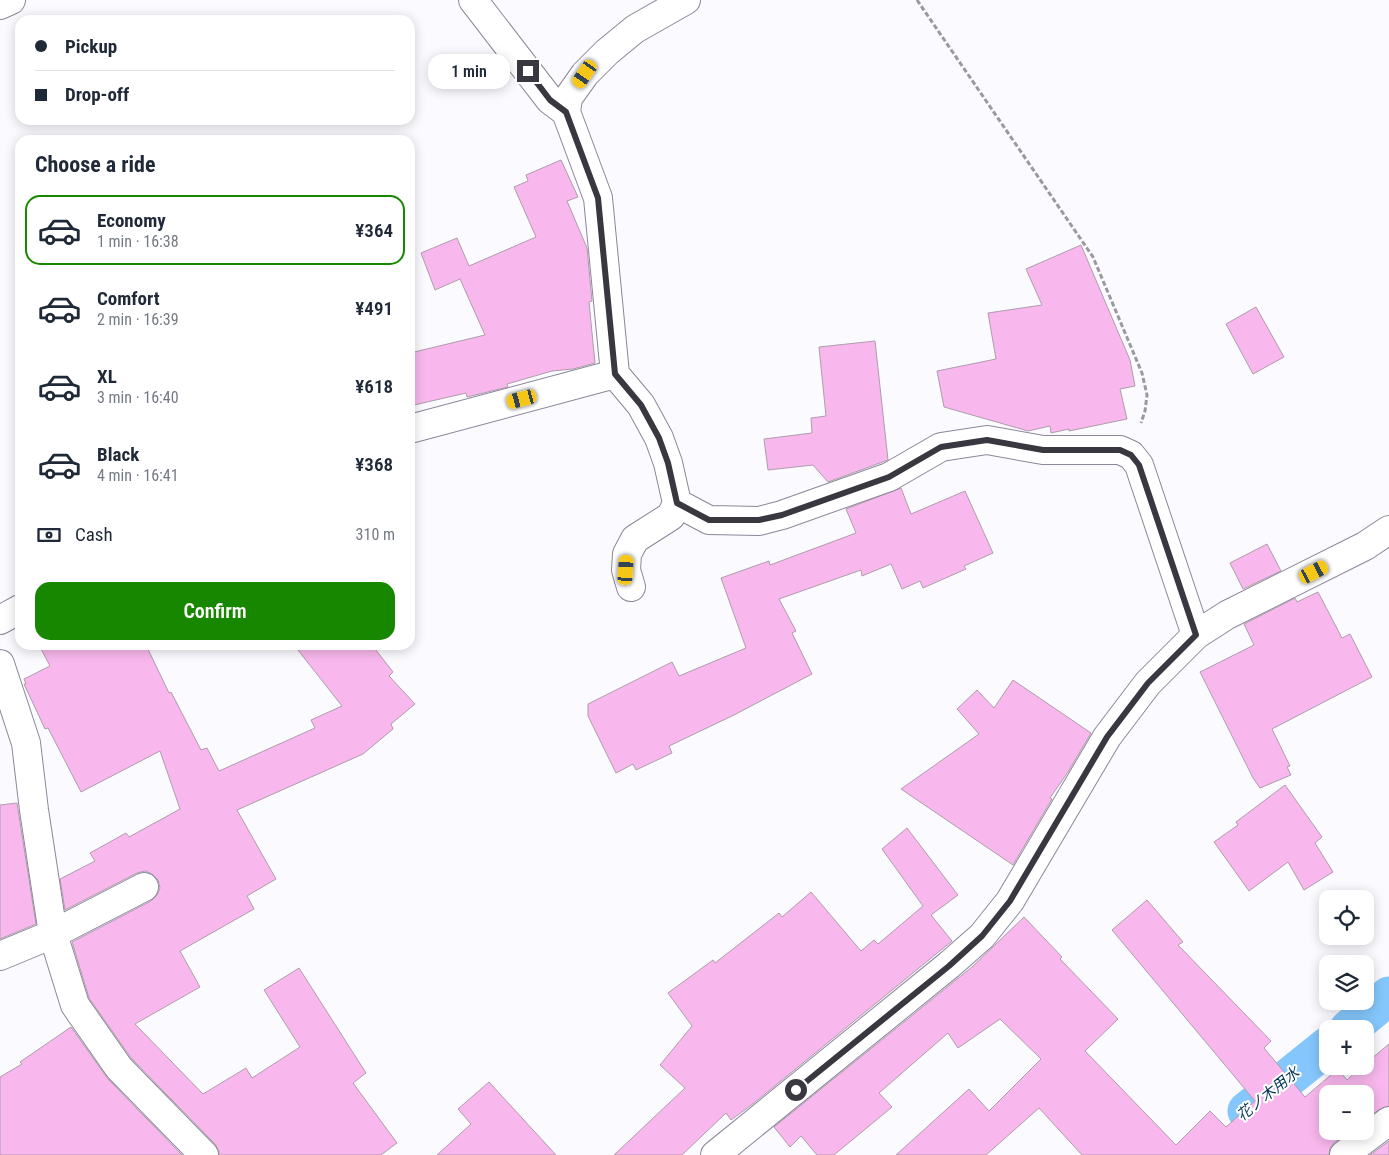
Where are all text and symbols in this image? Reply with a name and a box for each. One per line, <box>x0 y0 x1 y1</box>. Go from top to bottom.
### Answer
text: Pickup <box>65 35 117 58</box>
callout: 1 min <box>428 54 510 88</box>
car <box>570 57 599 91</box>
route end <box>517 60 539 82</box>
text: 1 min <box>451 62 487 81</box>
text: Drop-off <box>65 83 129 106</box>
text: Choose a ride <box>35 152 156 177</box>
icon: car <box>37 208 82 253</box>
text: Economy <box>97 209 166 232</box>
text: ¥364 <box>355 219 393 242</box>
text: 1 min · 16:38 <box>97 232 179 251</box>
icon: car <box>37 286 82 331</box>
text: Comfort <box>97 287 160 310</box>
text: ¥491 <box>355 297 393 320</box>
text: 2 min · 16:39 <box>97 310 179 329</box>
icon: car <box>37 364 82 409</box>
text: XL <box>97 365 117 388</box>
text: ¥618 <box>355 375 393 398</box>
text: 3 min · 16:40 <box>97 388 179 407</box>
car <box>505 388 538 410</box>
icon: car <box>37 442 82 487</box>
text: Black <box>97 443 139 466</box>
text: ¥368 <box>355 453 393 476</box>
text: 4 min · 16:41 <box>97 466 179 485</box>
icon: cash <box>35 521 63 549</box>
text: Cash <box>75 523 113 546</box>
text: 310 m <box>356 525 395 544</box>
car <box>617 555 634 585</box>
car <box>1297 559 1330 585</box>
button: Confirm <box>35 582 395 640</box>
map controls <box>1319 890 1374 1140</box>
button: locate <box>1319 890 1374 945</box>
button: layers <box>1319 955 1374 1010</box>
button: + <box>1319 1020 1374 1075</box>
water label: 花ノ木用水 <box>1233 1062 1304 1125</box>
route start <box>785 1079 807 1101</box>
button: − <box>1319 1085 1374 1140</box>

